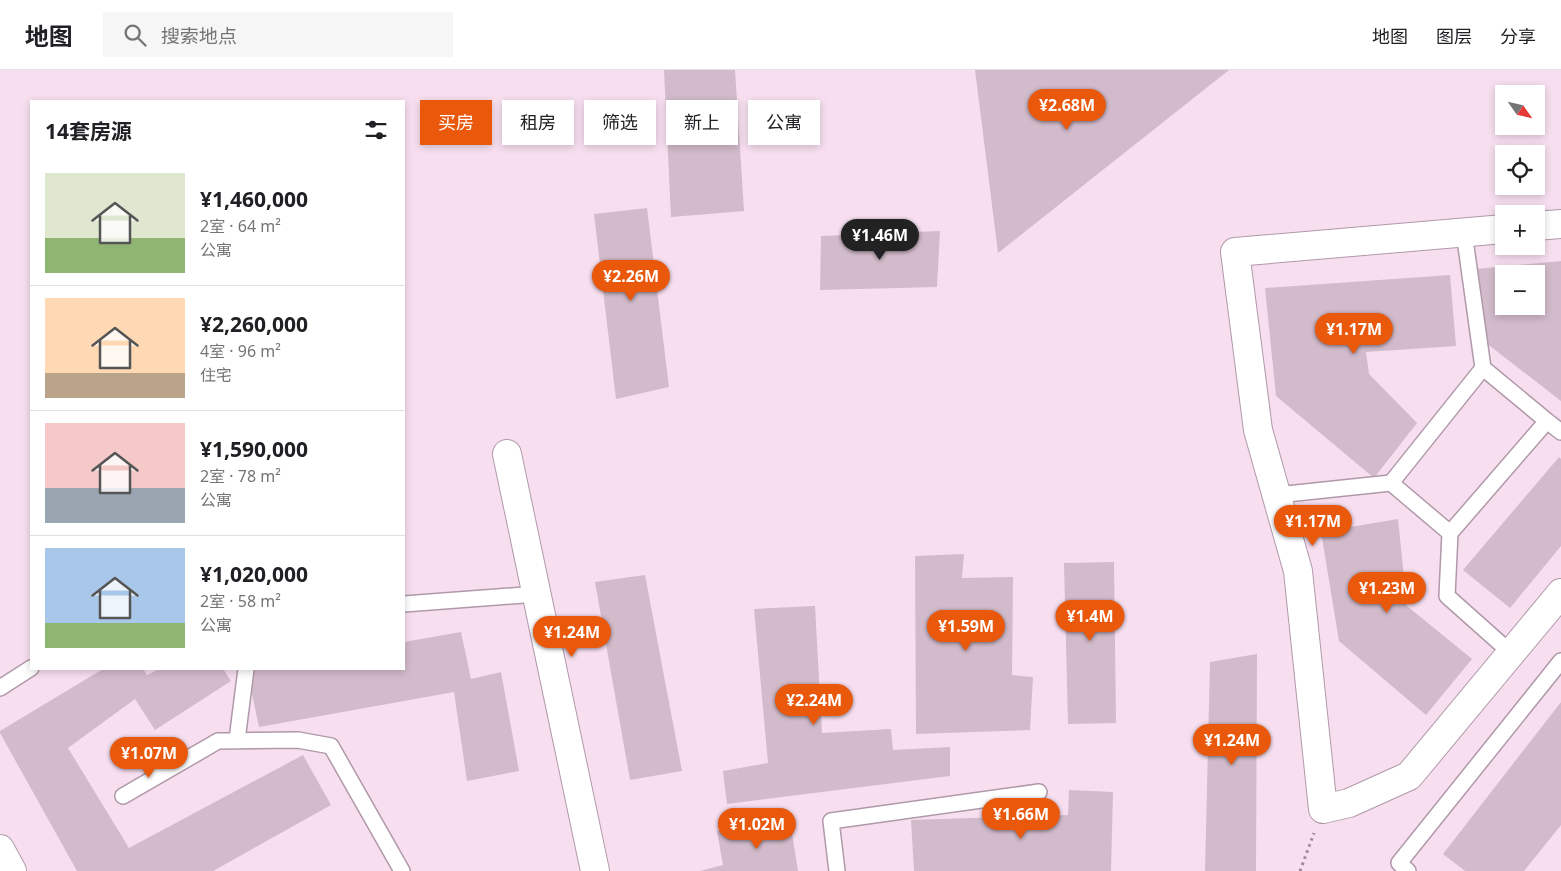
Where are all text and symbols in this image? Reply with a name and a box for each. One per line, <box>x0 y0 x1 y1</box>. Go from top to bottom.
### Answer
search box <box>103 12 453 57</box>
text: 地图 <box>25 19 73 52</box>
icon: search <box>121 21 149 49</box>
text: 搜索地点 <box>161 23 237 49</box>
text: 地图 <box>1372 24 1408 48</box>
text: 图层 <box>1436 24 1472 48</box>
text: 分享 <box>1500 24 1536 48</box>
north arrow <box>1495 85 1545 135</box>
map controls <box>1495 85 1545 315</box>
pin: ¥2.68M <box>1026 88 1108 131</box>
text: ¥2.68M <box>1039 94 1095 116</box>
chip: 买房 <box>420 100 492 145</box>
chip: 租房 <box>502 100 574 145</box>
chip: 筛选 <box>584 100 656 145</box>
chip: 新上 <box>666 100 738 145</box>
chip: 公寓 <box>748 100 820 145</box>
icon: filters <box>362 116 390 144</box>
text: 14套房源 <box>45 117 132 145</box>
button: locate <box>1495 145 1545 195</box>
text: ¥1,460,000 <box>200 185 308 213</box>
icon: home <box>85 193 145 253</box>
button: + <box>1495 205 1545 255</box>
text: 2室 · 64 m² <box>200 215 281 237</box>
pin: ¥1.46M <box>839 218 921 261</box>
text: ¥1.46M <box>852 224 908 246</box>
text: 公寓 <box>200 239 232 261</box>
pin: ¥2.26M <box>590 260 672 302</box>
text: ¥2.26M <box>603 265 659 287</box>
button: − <box>1495 265 1545 315</box>
text: ¥2,260,000 <box>200 310 308 338</box>
pin: ¥1.17M <box>1313 312 1395 355</box>
icon: home <box>85 318 145 378</box>
text: ¥1.17M <box>1326 318 1382 340</box>
text: 4室 · 96 m² <box>200 340 281 362</box>
text: 住宅 <box>200 364 232 386</box>
text: ¥1,590,000 <box>200 435 308 463</box>
icon: home <box>85 443 145 503</box>
text: 2室 · 78 m² <box>200 465 281 487</box>
text: 公寓 <box>200 489 232 511</box>
pin: ¥1.17M <box>1272 504 1354 547</box>
text: ¥1.17M <box>1285 510 1341 532</box>
text: ¥1,020,000 <box>200 560 308 588</box>
icon: home <box>85 568 145 628</box>
pin: ¥1.23M <box>1346 572 1428 614</box>
text: ¥1.23M <box>1359 577 1415 599</box>
text: 2室 · 58 m² <box>200 590 281 612</box>
pin: ¥1.4M <box>1055 600 1125 642</box>
text: ¥1.4M <box>1066 605 1114 627</box>
pin: ¥1.59M <box>925 610 1007 652</box>
text: 公寓 <box>200 614 232 636</box>
text: ¥1.59M <box>938 615 994 637</box>
pin: ¥1.24M <box>531 616 613 658</box>
text: ¥1.24M <box>544 621 600 643</box>
pin: ¥2.24M <box>773 684 855 726</box>
text: ¥2.24M <box>786 689 842 711</box>
pin: ¥1.24M <box>1191 724 1273 766</box>
text: ¥1.24M <box>1204 729 1260 751</box>
pin: ¥1.07M <box>108 736 190 779</box>
text: ¥1.07M <box>121 742 177 764</box>
pin: ¥1.66M <box>980 798 1062 840</box>
text: ¥1.66M <box>993 803 1049 825</box>
pin: ¥1.02M <box>716 808 798 850</box>
text: ¥1.02M <box>729 813 785 835</box>

